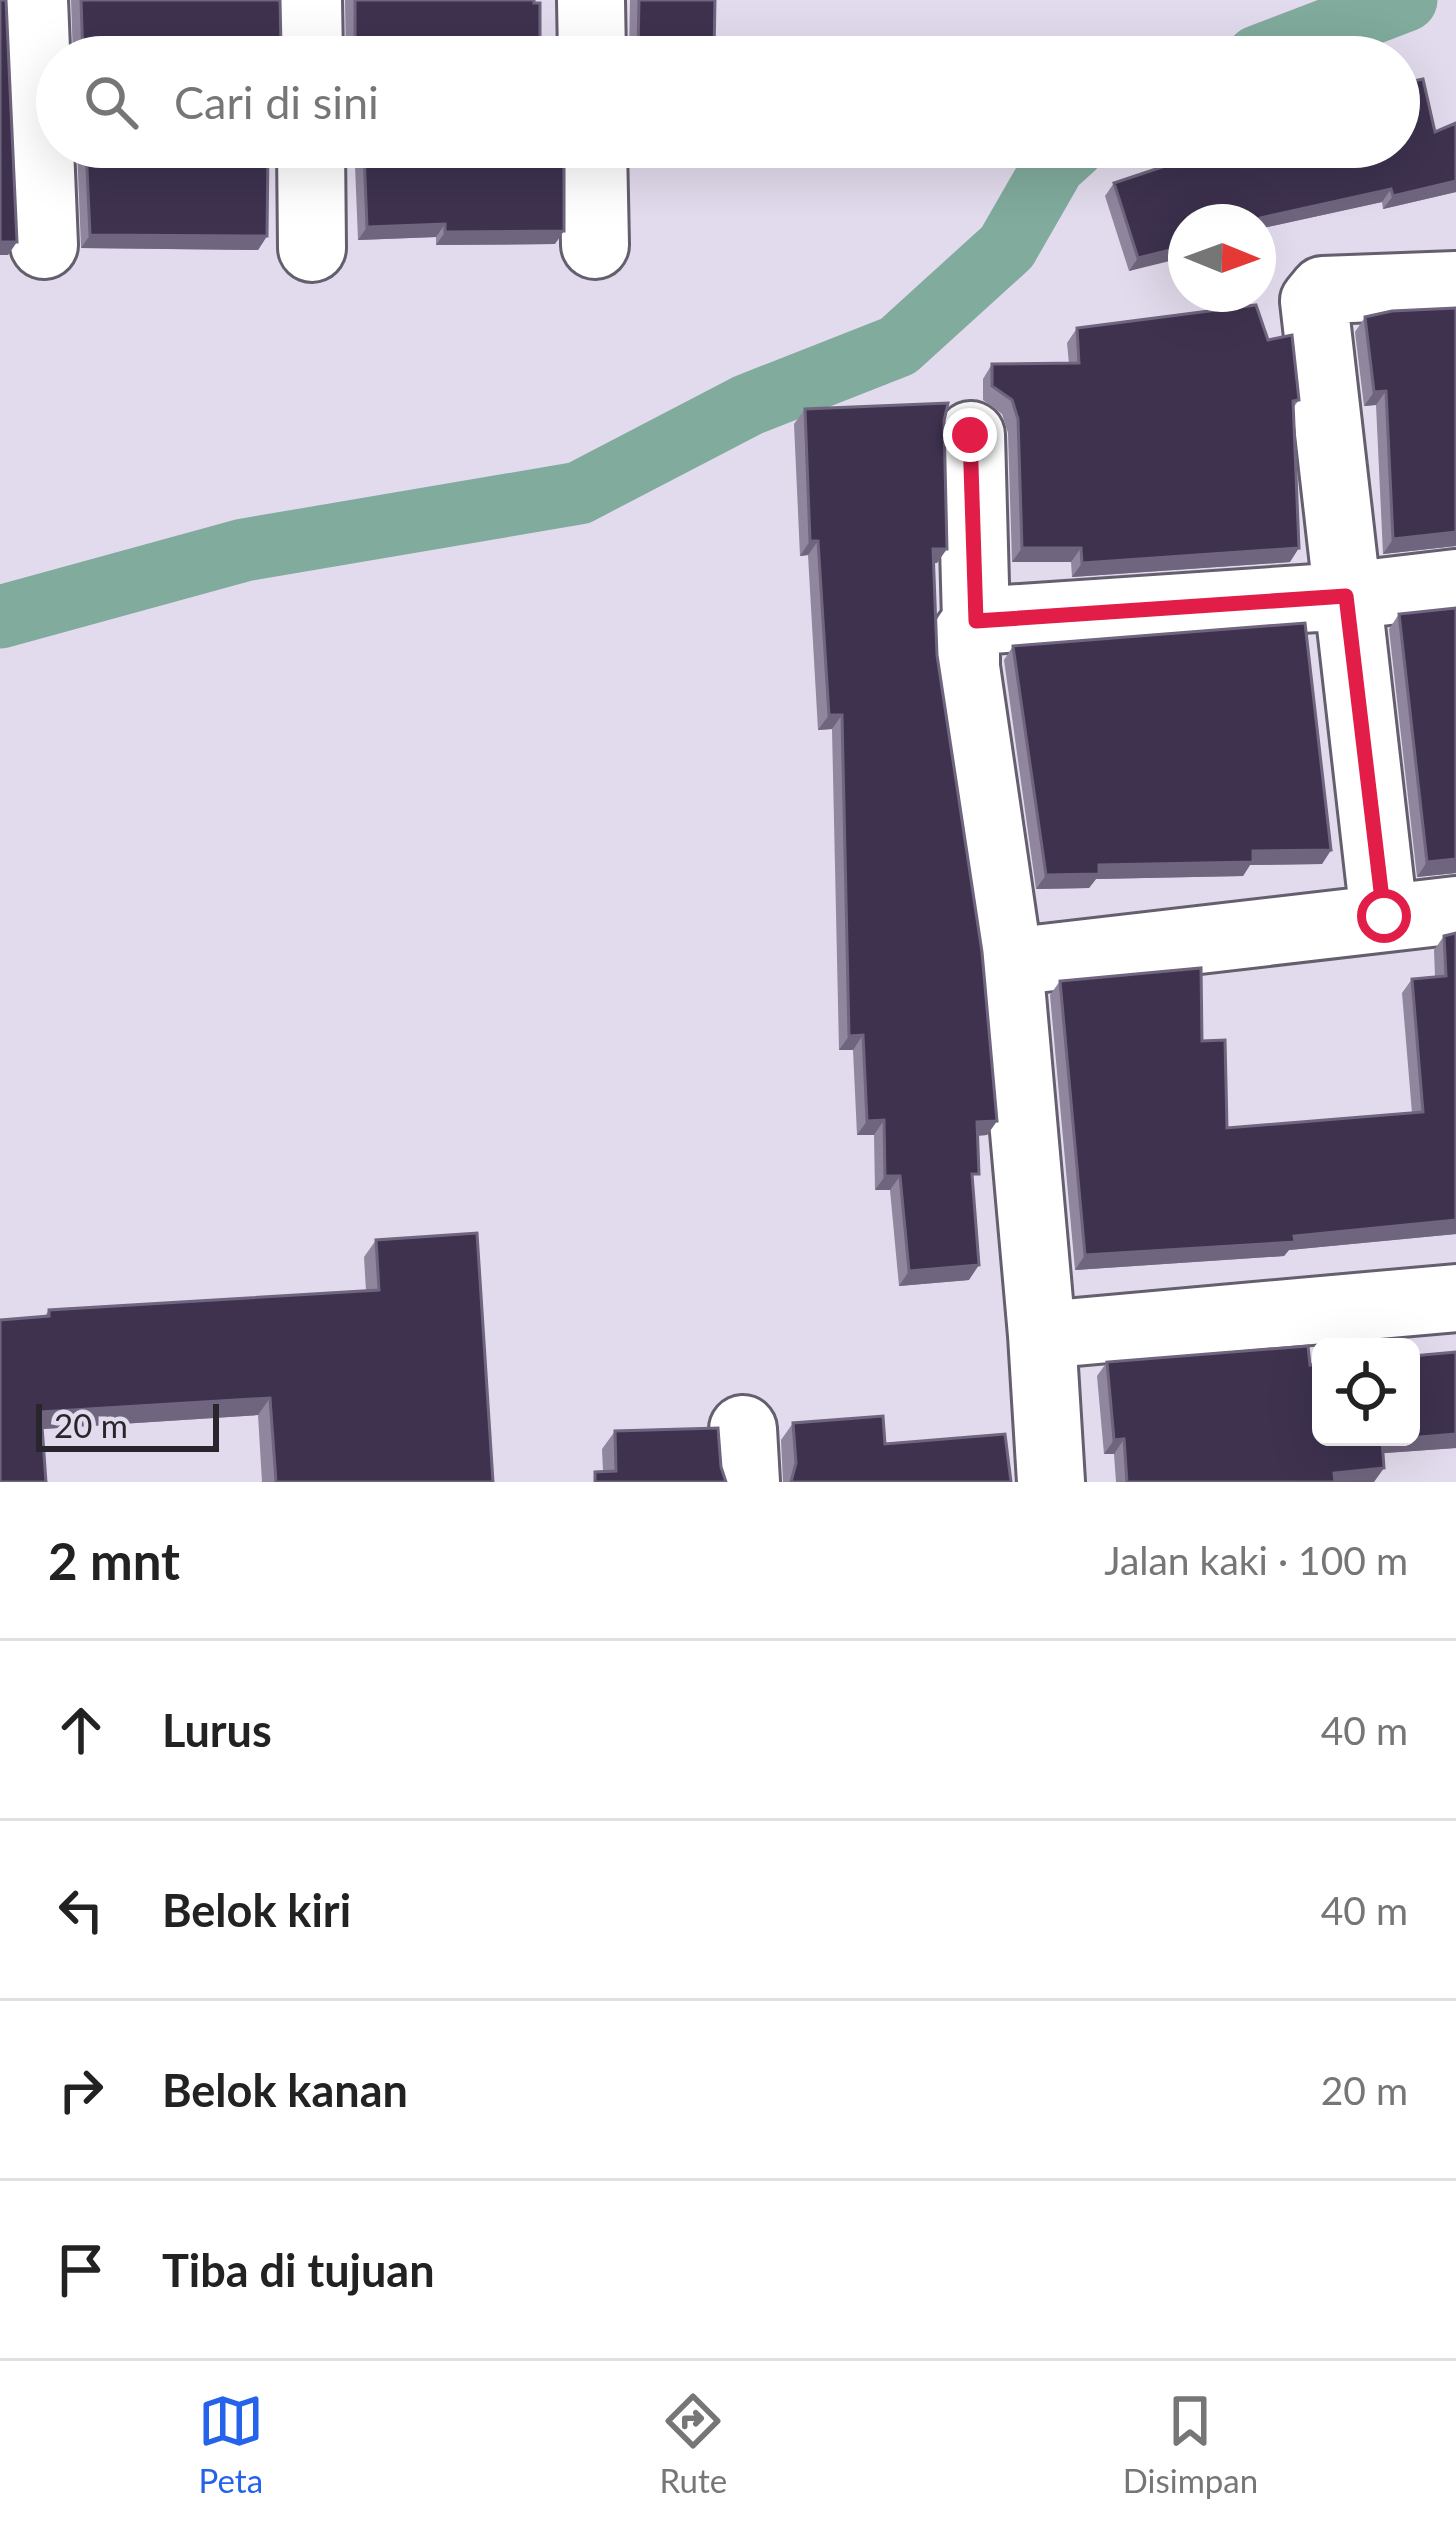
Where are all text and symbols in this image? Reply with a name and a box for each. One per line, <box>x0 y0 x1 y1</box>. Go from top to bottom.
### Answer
search box <box>36 36 1420 168</box>
icon: search <box>78 69 144 135</box>
text: Cari di sini <box>174 75 379 129</box>
north arrow <box>1168 204 1276 312</box>
route end <box>943 408 997 462</box>
route start <box>1357 889 1411 943</box>
map controls <box>1312 1338 1420 1446</box>
button: locate <box>1312 1338 1420 1446</box>
scale bar <box>36 1398 219 1451</box>
text: 20 m <box>54 1405 128 1445</box>
text: 2 mnt <box>48 1530 180 1591</box>
text: Jalan kaki · 100 m <box>1104 1537 1408 1583</box>
icon: ahead <box>48 1697 114 1763</box>
text: Lurus <box>162 1703 272 1757</box>
text: 40 m <box>1321 1707 1408 1753</box>
icon: left <box>48 1877 114 1943</box>
text: Belok kiri <box>162 1883 351 1937</box>
text: 40 m <box>1321 1887 1408 1933</box>
icon: right <box>48 2057 114 2123</box>
text: Belok kanan <box>162 2063 408 2117</box>
text: 20 m <box>1321 2067 1408 2113</box>
icon: arrive <box>48 2237 114 2303</box>
text: Tiba di tujuan <box>162 2243 435 2297</box>
tab: Peta <box>198 2388 264 2500</box>
tab: Rute <box>660 2388 727 2500</box>
tab: Disimpan <box>1123 2388 1258 2500</box>

